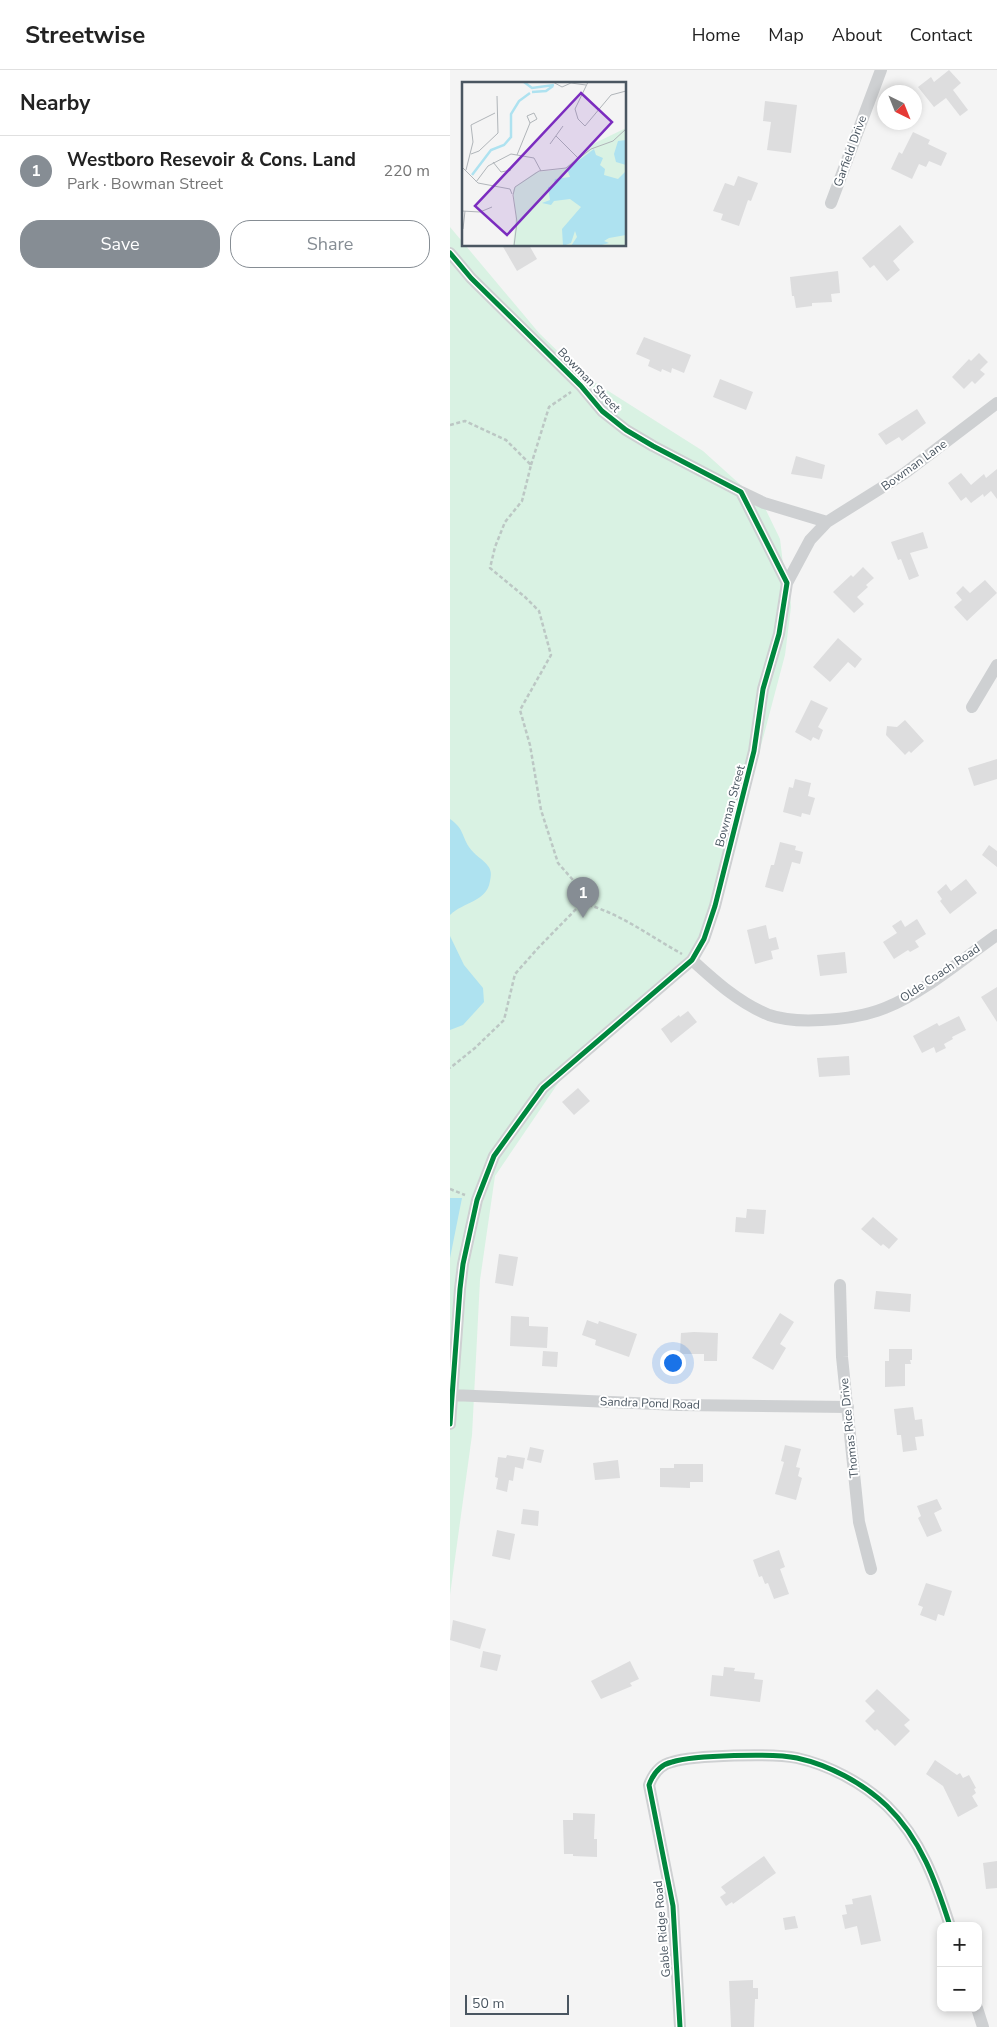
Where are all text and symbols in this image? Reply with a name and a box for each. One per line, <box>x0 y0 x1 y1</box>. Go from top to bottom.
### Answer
text: Streetwise <box>25 19 145 51</box>
text: Home <box>692 23 740 47</box>
text: Map <box>768 23 804 47</box>
text: About <box>832 23 882 47</box>
text: Contact <box>910 23 972 47</box>
inset map <box>462 82 626 246</box>
north arrow <box>877 85 922 130</box>
text: Nearby <box>20 89 90 117</box>
street label: Garfield Drive <box>830 113 870 189</box>
text: Westboro Resevoir & Cons. Land <box>67 147 356 173</box>
text: 1 <box>31 160 41 182</box>
text: 220 m <box>383 160 430 182</box>
text: Park · Bowman Street <box>67 173 223 195</box>
button: Save <box>20 220 220 268</box>
button: Share <box>230 220 430 268</box>
street label: Bowman Street <box>554 344 625 416</box>
street label: Bowman Lane <box>878 436 950 494</box>
street label: Bowman Street <box>711 763 749 849</box>
pin: 1 <box>567 877 599 918</box>
street label: Olde Coach Road <box>897 940 983 1006</box>
your location <box>660 1350 686 1376</box>
street label: Thomas Rice Drive <box>836 1377 862 1479</box>
street label: Sandra Pond Road <box>600 1393 700 1413</box>
street label: Gable Ridge Road <box>650 1880 674 1978</box>
map controls <box>937 1922 982 2012</box>
button: + <box>937 1922 982 1967</box>
button: − <box>937 1967 982 2012</box>
scale bar <box>465 1992 569 2015</box>
text: 50 m <box>472 1994 504 2013</box>

